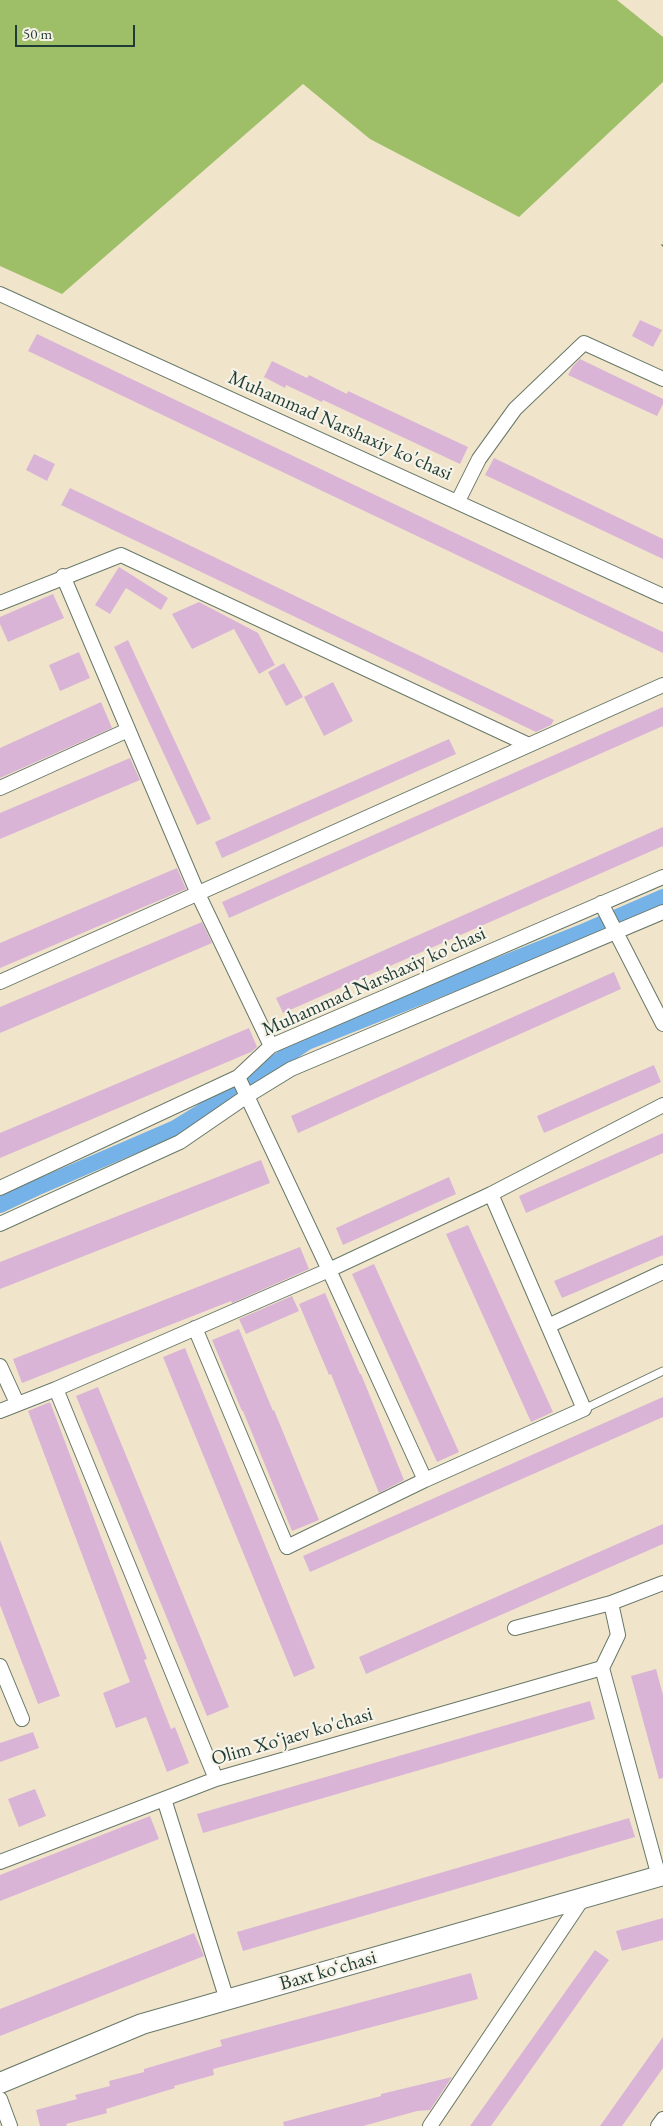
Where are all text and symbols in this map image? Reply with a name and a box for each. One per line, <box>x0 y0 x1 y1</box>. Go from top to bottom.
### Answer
scale bar <box>18 15 138 47</box>
text: 50 m <box>23 24 52 43</box>
street label: Muhammad Narshaxiy ko'chasi <box>224 366 456 486</box>
street label: Muhammad Narshaxiy ko'chasi <box>258 922 490 1042</box>
street label: Olim Xoʻjaev ko'chasi <box>209 1702 375 1772</box>
street label: Baxt koʻchasi <box>277 1946 379 1996</box>

